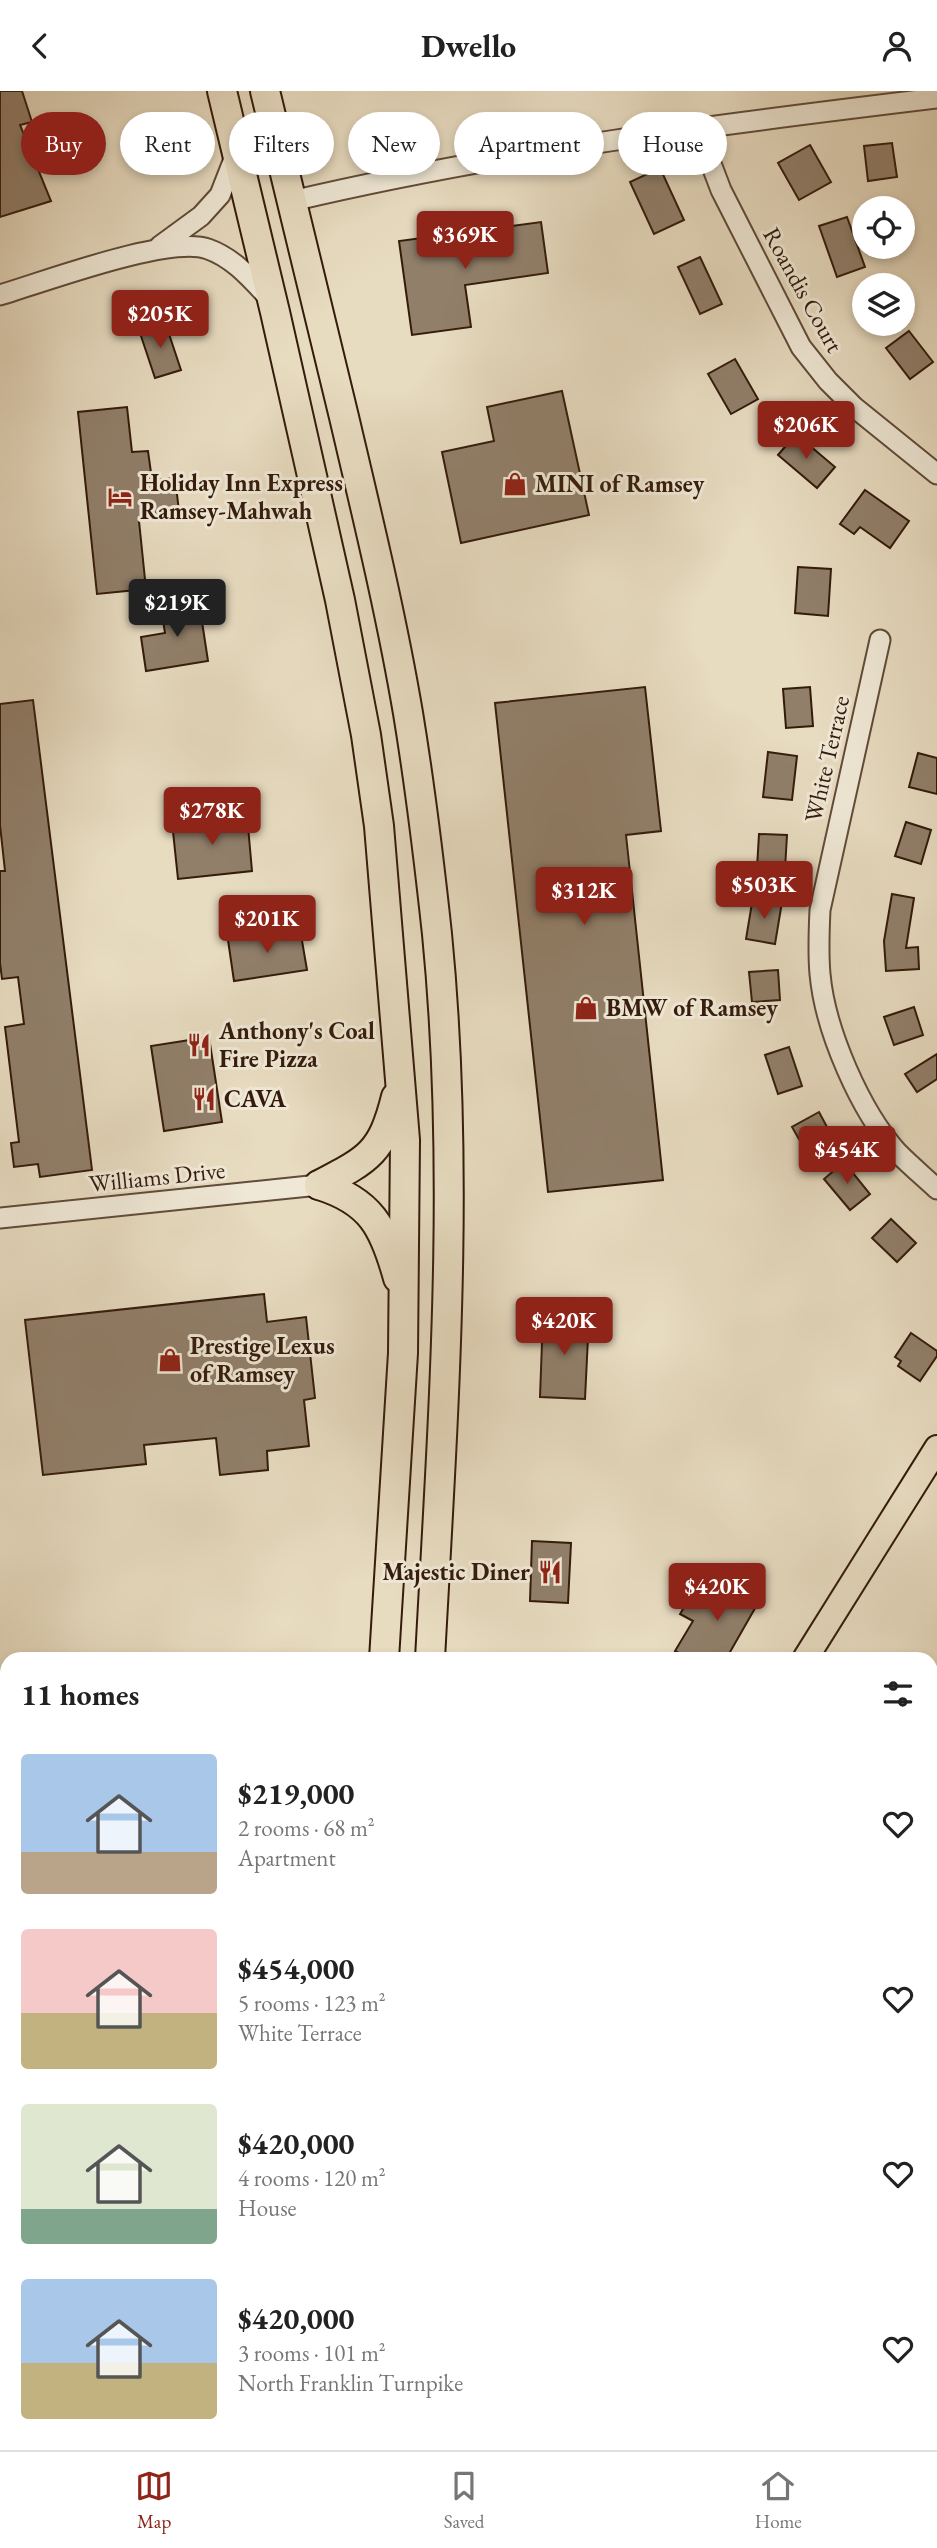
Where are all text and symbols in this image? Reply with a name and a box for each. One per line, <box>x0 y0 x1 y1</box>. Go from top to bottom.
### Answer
text: Dwello <box>421 25 516 67</box>
icon: back <box>21 27 59 65</box>
icon: person <box>878 27 916 65</box>
chip: Buy <box>21 112 106 175</box>
chip: Rent <box>120 112 215 175</box>
chip: Filters <box>229 112 334 175</box>
chip: New <box>348 112 440 175</box>
chip: Apartment <box>454 112 604 175</box>
chip: House <box>618 112 727 175</box>
map controls <box>852 196 915 336</box>
button: locate <box>852 196 915 259</box>
pin: $369K <box>416 211 514 271</box>
text: $369K <box>433 219 497 249</box>
street label: Roandis Court <box>756 222 851 358</box>
button: layers <box>852 273 915 336</box>
pin: $205K <box>111 291 209 350</box>
text: $205K <box>128 298 192 328</box>
pin: $206K <box>757 401 855 461</box>
text: $206K <box>774 409 838 439</box>
place label: Holiday Inn Express Ramsey-Mahwah <box>140 467 343 527</box>
place label: MINI of Ramsey <box>535 468 705 500</box>
shop icon: MINI of Ramsey <box>501 470 529 498</box>
hotel icon: Holiday Inn Express Ramsey-Mahwah <box>106 483 134 511</box>
pin: $219K <box>128 580 226 639</box>
text: $219K <box>145 587 209 617</box>
street label: White Terrace <box>797 693 856 825</box>
pin: $278K <box>163 787 261 847</box>
text: $278K <box>180 795 244 825</box>
pin: $503K <box>715 861 813 921</box>
pin: $312K <box>535 867 633 927</box>
text: $503K <box>732 869 796 899</box>
text: $312K <box>552 875 616 905</box>
pin: $201K <box>218 895 316 955</box>
text: $201K <box>235 903 299 933</box>
place label: BMW of Ramsey <box>606 992 778 1024</box>
shop icon: BMW of Ramsey <box>572 994 600 1022</box>
place label: Anthony's Coal Fire Pizza <box>218 1015 375 1074</box>
restaurant icon: Anthony's Coal Fire Pizza <box>185 1031 213 1059</box>
place label: CAVA <box>224 1083 287 1114</box>
restaurant icon: CAVA <box>190 1085 218 1113</box>
pin: $454K <box>798 1127 896 1186</box>
text: $454K <box>815 1134 879 1164</box>
street label: Williams Drive <box>87 1154 227 1199</box>
pin: $420K <box>515 1297 613 1357</box>
text: $420K <box>532 1305 596 1335</box>
place label: Prestige Lexus of Ramsey <box>190 1330 335 1390</box>
shop icon: Prestige Lexus of Ramsey <box>156 1346 184 1374</box>
place label: Majestic Diner <box>382 1556 530 1588</box>
restaurant icon: Majestic Diner <box>536 1558 564 1586</box>
pin: $420K <box>668 1563 766 1623</box>
text: $420K <box>685 1571 749 1601</box>
text: 11 homes <box>21 1675 139 1714</box>
icon: filters <box>879 1675 917 1713</box>
text: $219,000 <box>238 1774 354 1813</box>
icon: home <box>77 1782 161 1866</box>
icon: heart <box>879 1805 917 1843</box>
text: 2 rooms · 68 m² <box>238 1813 375 1843</box>
text: Apartment <box>238 1843 336 1873</box>
text: $454,000 <box>238 1949 354 1988</box>
icon: home <box>77 1957 161 2041</box>
icon: heart <box>879 1980 917 2018</box>
text: 5 rooms · 123 m² <box>238 1988 386 2018</box>
text: White Terrace <box>238 2018 362 2048</box>
text: $420,000 <box>238 2124 354 2163</box>
icon: home <box>77 2132 161 2216</box>
icon: heart <box>879 2155 917 2193</box>
text: 4 rooms · 120 m² <box>238 2163 386 2193</box>
text: House <box>238 2193 297 2223</box>
text: $420,000 <box>238 2299 354 2338</box>
icon: home <box>77 2307 161 2391</box>
icon: heart <box>879 2330 917 2368</box>
text: 3 rooms · 101 m² <box>238 2338 386 2368</box>
text: North Franklin Turnpike <box>238 2368 463 2398</box>
tab: Map <box>135 2467 173 2534</box>
tab: Saved <box>444 2467 484 2534</box>
tab: Home <box>755 2467 802 2534</box>

